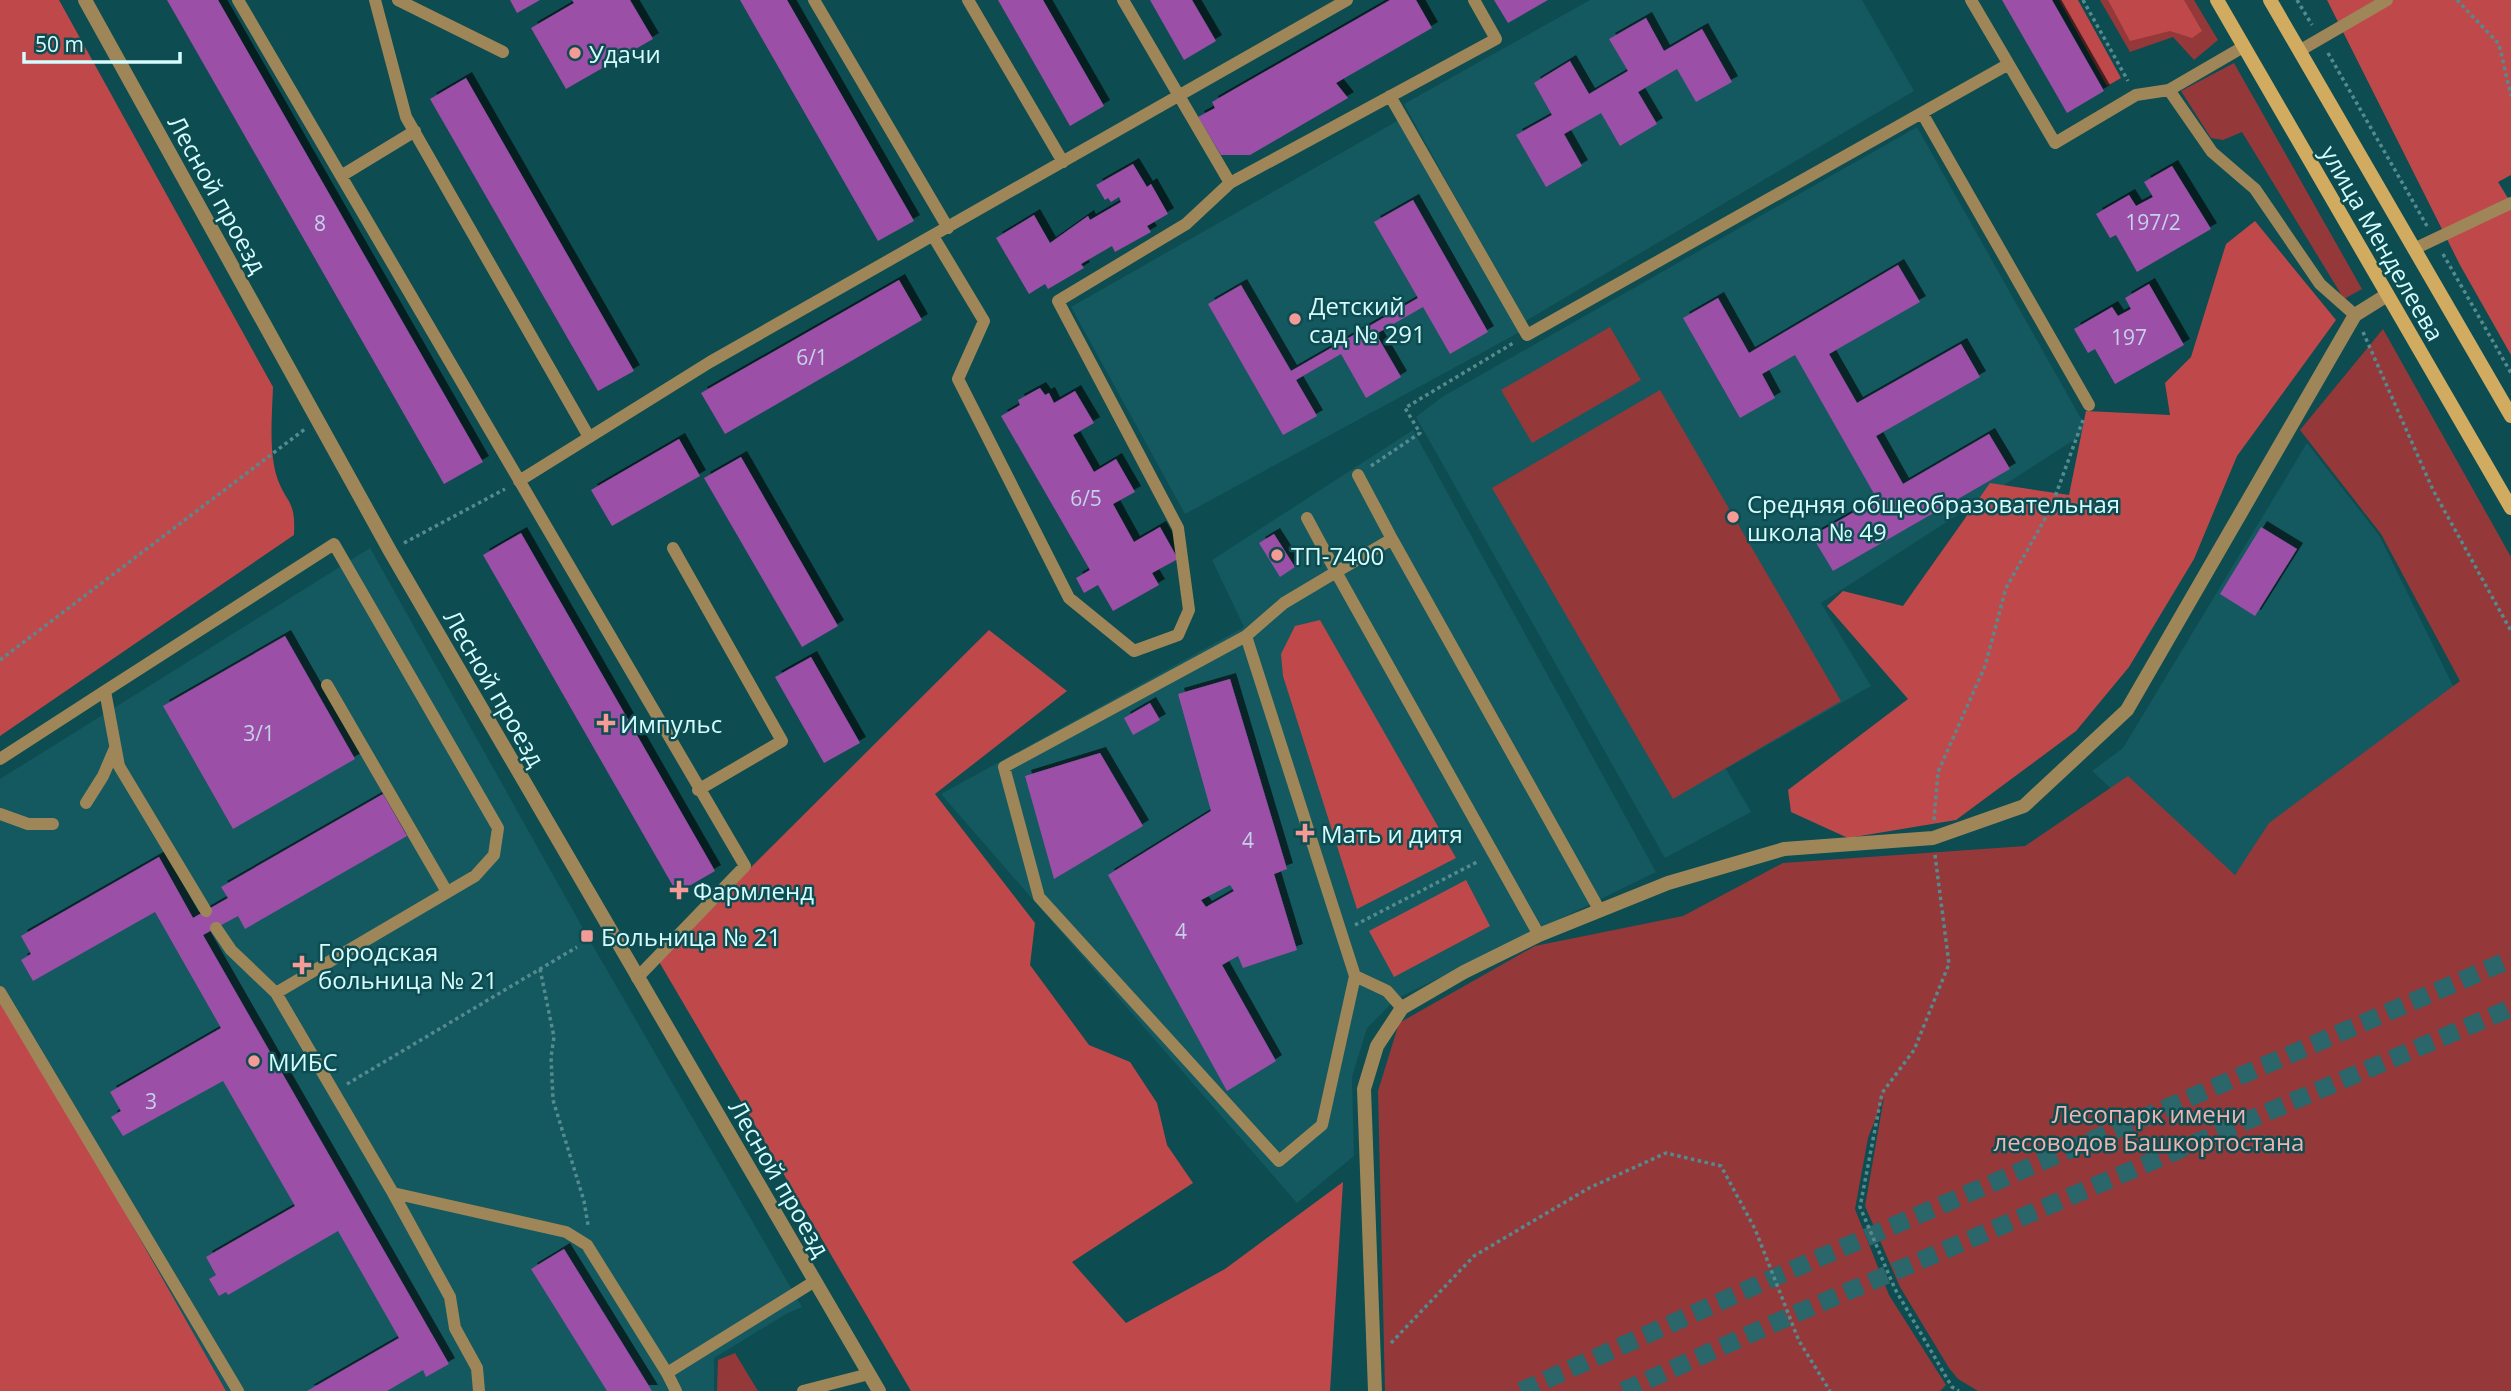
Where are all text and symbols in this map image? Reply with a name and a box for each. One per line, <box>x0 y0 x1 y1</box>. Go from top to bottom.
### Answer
scale bar <box>24 21 180 65</box>
text: 50 m <box>35 30 84 58</box>
place label: Удачи <box>589 37 661 70</box>
marker: Удачи <box>567 45 583 61</box>
street label: Лесной проезд <box>161 109 275 279</box>
street label: улица Менделеева <box>2313 139 2453 347</box>
house number: 197/2 <box>2125 208 2181 236</box>
house number: 8 <box>314 209 326 237</box>
place label: Детский сад № 291 <box>1309 289 1426 350</box>
marker: Детский сад № 291 <box>1287 311 1303 327</box>
house number: 197 <box>2111 323 2147 351</box>
house number: 6/1 <box>796 343 828 371</box>
house number: 6/5 <box>1070 484 1102 512</box>
place label: Средняя общеобразовательная школа № 49 <box>1747 487 2120 548</box>
marker: Средняя общеобразовательная школа № 49 <box>1725 509 1741 525</box>
place label: ТП-7400 <box>1291 539 1384 572</box>
marker: ТП-7400 <box>1269 547 1285 563</box>
street label: Лесной проезд <box>437 604 553 773</box>
place label: Импульс <box>620 707 722 740</box>
marker: Импульс <box>598 715 614 731</box>
house number: 3/1 <box>243 719 275 747</box>
place label: Мать и дитя <box>1321 817 1463 850</box>
marker: Мать и дитя <box>1295 823 1315 843</box>
house number: 4 <box>1242 826 1254 854</box>
place label: Фармленд <box>693 874 814 907</box>
marker: Фармленд <box>671 882 687 898</box>
house number: 4 <box>1175 917 1187 945</box>
place label: Больница № 21 <box>601 920 781 953</box>
marker: Больница № 21 <box>579 928 595 944</box>
place label: Городская больница № 21 <box>318 935 498 996</box>
marker: Городская больница № 21 <box>292 955 312 975</box>
place label: МИБС <box>268 1045 338 1078</box>
marker: МИБС <box>246 1053 262 1069</box>
house number: 3 <box>145 1087 157 1115</box>
street label: Лесной проезд <box>722 1094 838 1263</box>
park label: Лесопарк имени лесоводов Башкортостана <box>1994 1097 2304 1158</box>

